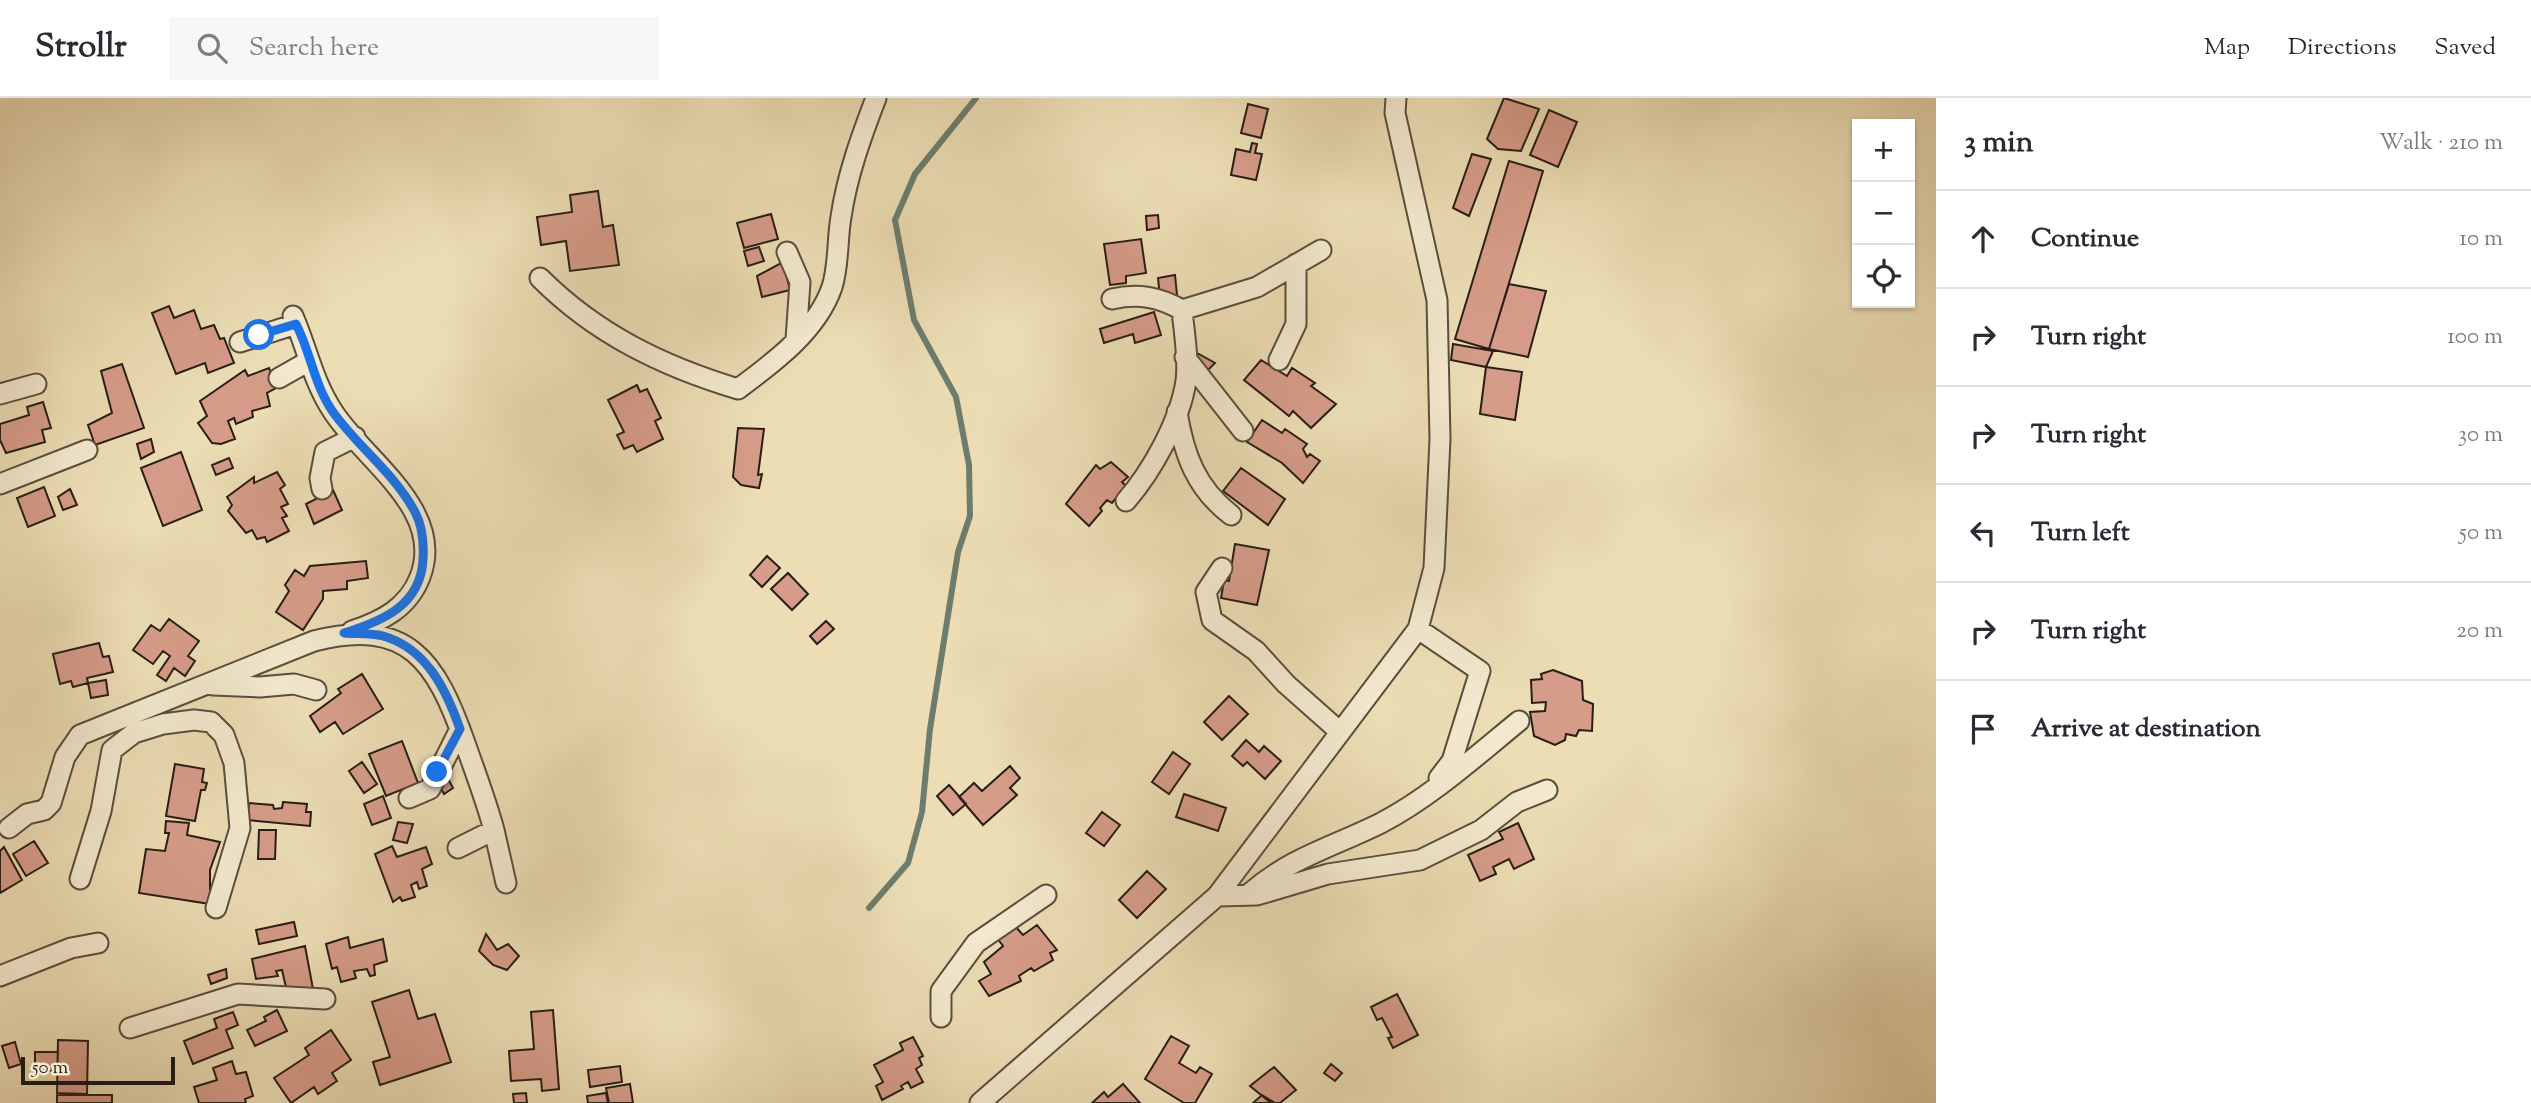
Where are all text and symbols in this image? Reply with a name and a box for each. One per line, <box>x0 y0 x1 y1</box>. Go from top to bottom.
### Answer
search box <box>169 17 659 80</box>
text: Strollr <box>35 24 127 72</box>
icon: search <box>193 29 231 67</box>
text: Search here <box>249 30 379 67</box>
text: Map <box>2204 31 2250 65</box>
text: Directions <box>2288 31 2396 65</box>
text: Saved <box>2434 31 2496 65</box>
map controls <box>1852 119 1915 308</box>
button: + <box>1852 119 1915 182</box>
text: 3 min <box>1964 122 2034 165</box>
text: Walk · 210 m <box>2379 127 2503 160</box>
button: − <box>1852 182 1915 245</box>
icon: ahead <box>1964 220 2002 258</box>
text: Continue <box>2031 221 2139 258</box>
text: 10 m <box>2459 223 2503 256</box>
button: locate <box>1852 245 1915 308</box>
icon: right <box>1964 318 2002 356</box>
route start <box>243 319 274 350</box>
text: Turn right <box>2031 319 2146 356</box>
text: 100 m <box>2447 321 2503 354</box>
icon: right <box>1964 416 2002 454</box>
text: Turn right <box>2031 417 2146 454</box>
text: 30 m <box>2458 419 2503 452</box>
icon: left <box>1964 514 2002 552</box>
text: Turn left <box>2031 515 2130 552</box>
text: 50 m <box>2459 517 2503 550</box>
icon: right <box>1964 612 2002 650</box>
text: Turn right <box>2031 613 2146 650</box>
text: 20 m <box>2456 615 2503 648</box>
icon: arrive <box>1964 710 2002 748</box>
text: Arrive at destination <box>2031 711 2261 748</box>
route end <box>421 756 452 787</box>
scale bar <box>21 1054 175 1086</box>
text: 50 m <box>32 1055 68 1082</box>

